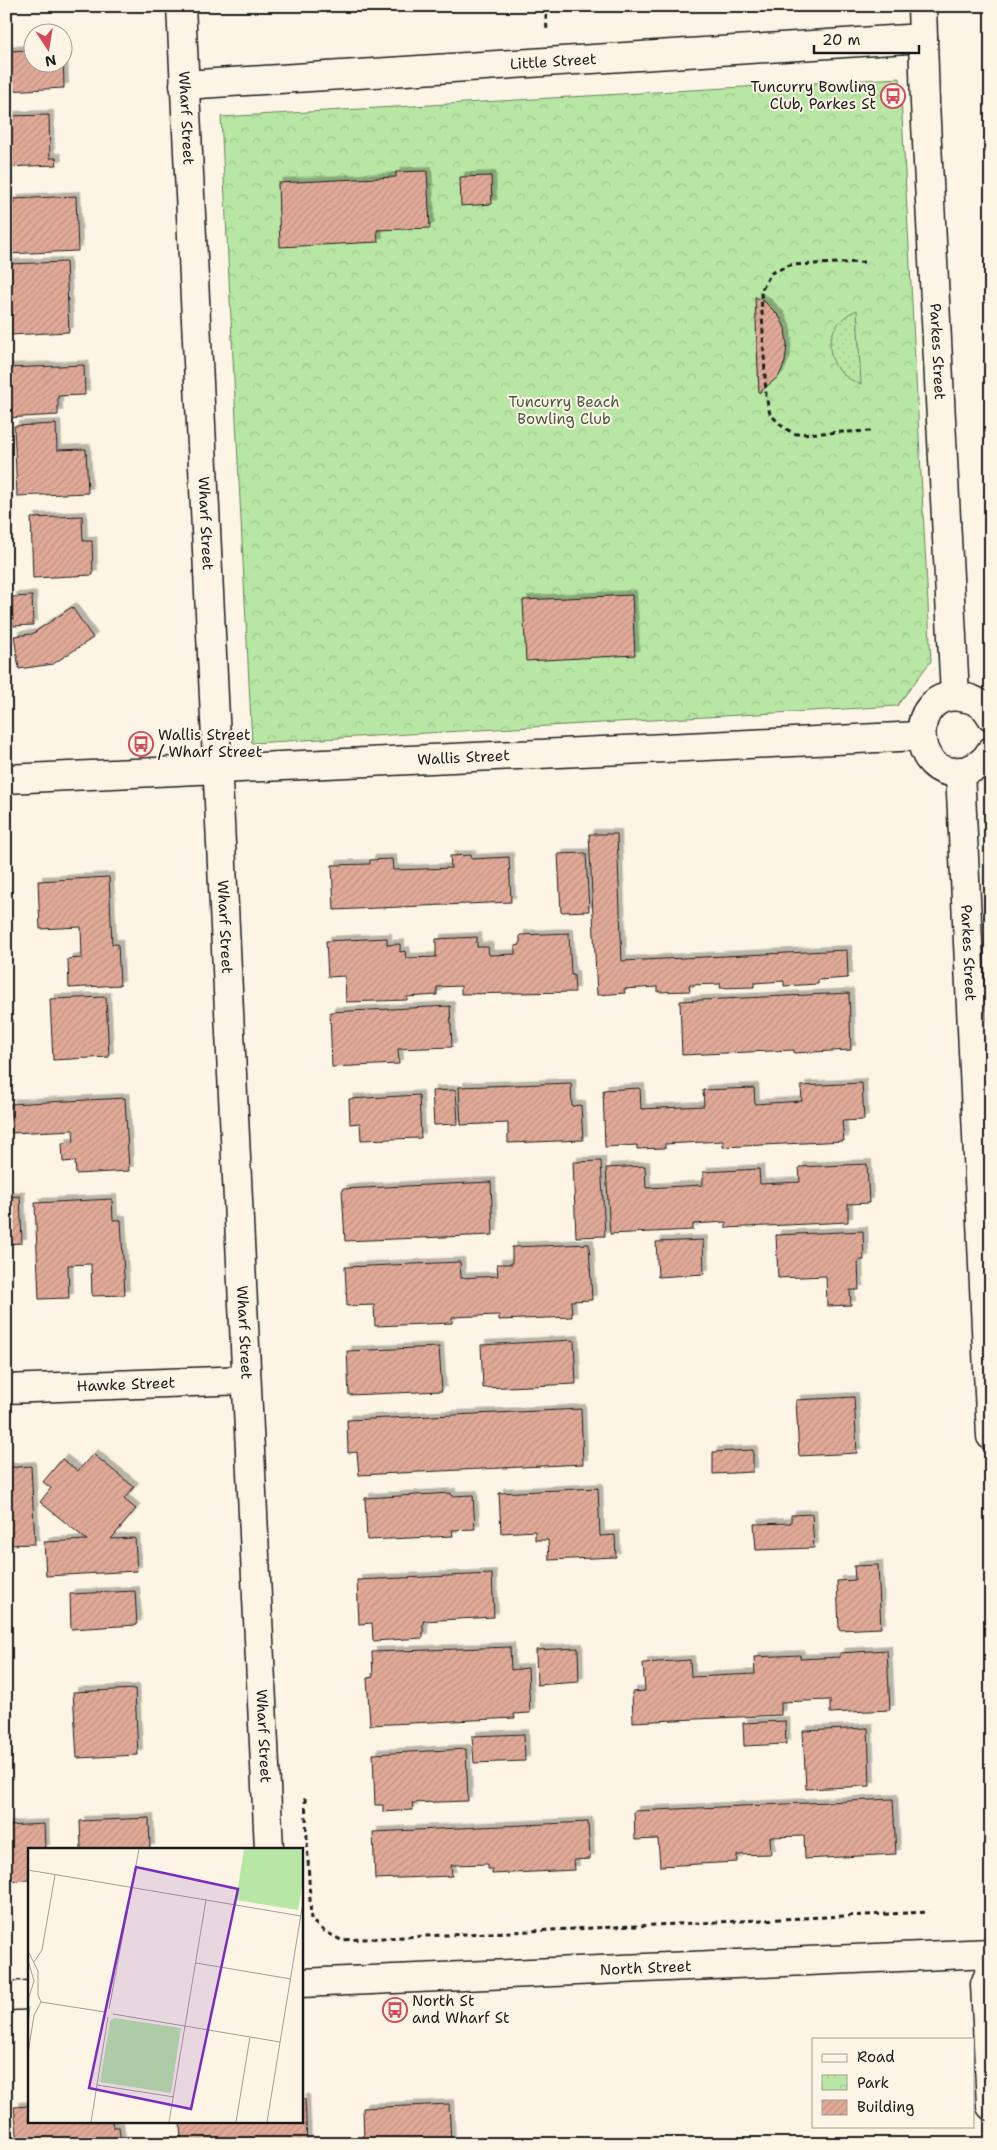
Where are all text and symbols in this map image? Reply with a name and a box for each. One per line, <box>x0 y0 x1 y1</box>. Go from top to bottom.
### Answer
north arrow <box>22 22 72 72</box>
scale bar <box>814 22 920 54</box>
text: 20 m <box>822 30 861 50</box>
street label: Little Street <box>509 49 597 74</box>
text: N <box>43 51 58 71</box>
street label: Wharf Street <box>174 71 199 165</box>
place label: Tuncurry Bowling Club, Parkes St <box>750 77 876 114</box>
bus stop icon: Tuncurry Bowling Club, Parkes St <box>880 83 906 109</box>
street label: Parkes Street <box>925 303 950 400</box>
park label: Tuncurry Beach Bowling Club <box>508 392 620 429</box>
street label: Wharf Street <box>193 476 218 571</box>
place label: Wallis Street / Wharf Street <box>158 725 262 762</box>
bus stop icon: Wallis Street / Wharf Street <box>128 731 154 757</box>
street label: Wallis Street <box>417 745 510 770</box>
street label: Wharf Street <box>213 880 237 974</box>
street label: Parkes Street <box>956 904 981 1002</box>
street label: Wharf Street <box>232 1285 257 1380</box>
street label: Hawke Street <box>76 1373 176 1396</box>
street label: Wharf Street <box>251 1689 276 1783</box>
inset map <box>28 1848 302 2122</box>
street label: North Street <box>599 1956 692 1980</box>
place label: North St and Wharf St <box>412 1991 510 2028</box>
bus stop icon: North St and Wharf St <box>382 1997 408 2023</box>
legend <box>812 2038 974 2128</box>
text: Road <box>857 2047 895 2067</box>
text: Park <box>857 2073 889 2093</box>
text: Building <box>857 2097 914 2117</box>

